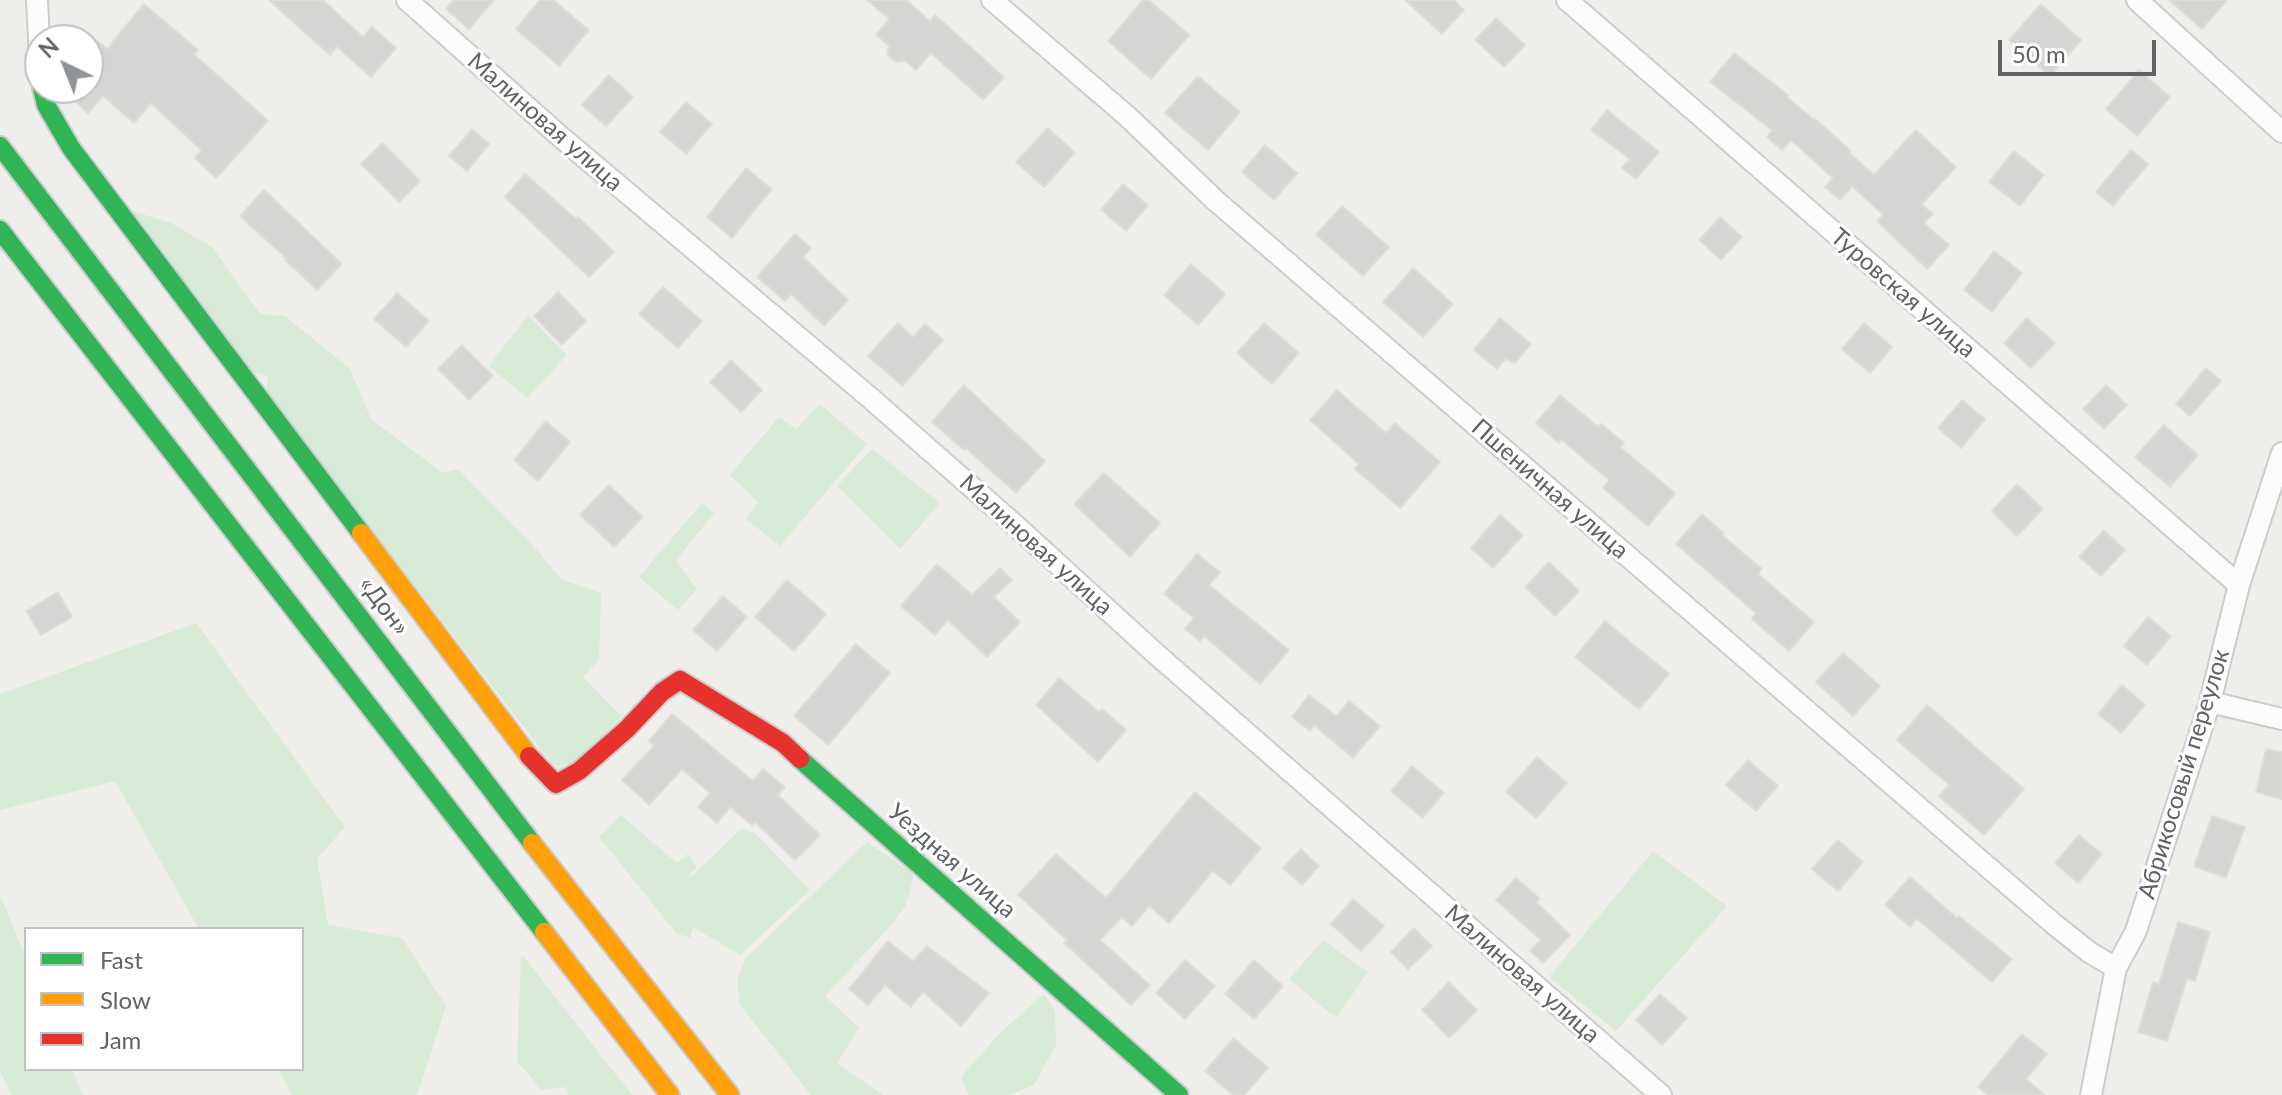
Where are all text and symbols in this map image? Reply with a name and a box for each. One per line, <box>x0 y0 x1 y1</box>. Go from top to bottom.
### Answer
north arrow <box>24 24 104 104</box>
scale bar <box>2002 24 2160 74</box>
text: N <box>33 32 64 63</box>
text: 50 m <box>2012 39 2066 68</box>
street label: Малиновая улица <box>462 47 628 197</box>
street label: Туровская улица <box>1825 222 1981 364</box>
street label: Пшеничная улица <box>1466 413 1634 565</box>
street label: Малиновая улица <box>953 469 1119 621</box>
street label: «Дон» <box>353 571 415 641</box>
street label: Абрикосовый переулок <box>2132 646 2236 902</box>
street label: Уездная улица <box>882 798 1022 924</box>
street label: Малиновая улица <box>1439 899 1605 1049</box>
legend <box>24 927 304 1071</box>
text: Fast <box>100 945 143 974</box>
text: Slow <box>100 985 151 1014</box>
text: Jam <box>100 1025 141 1054</box>

